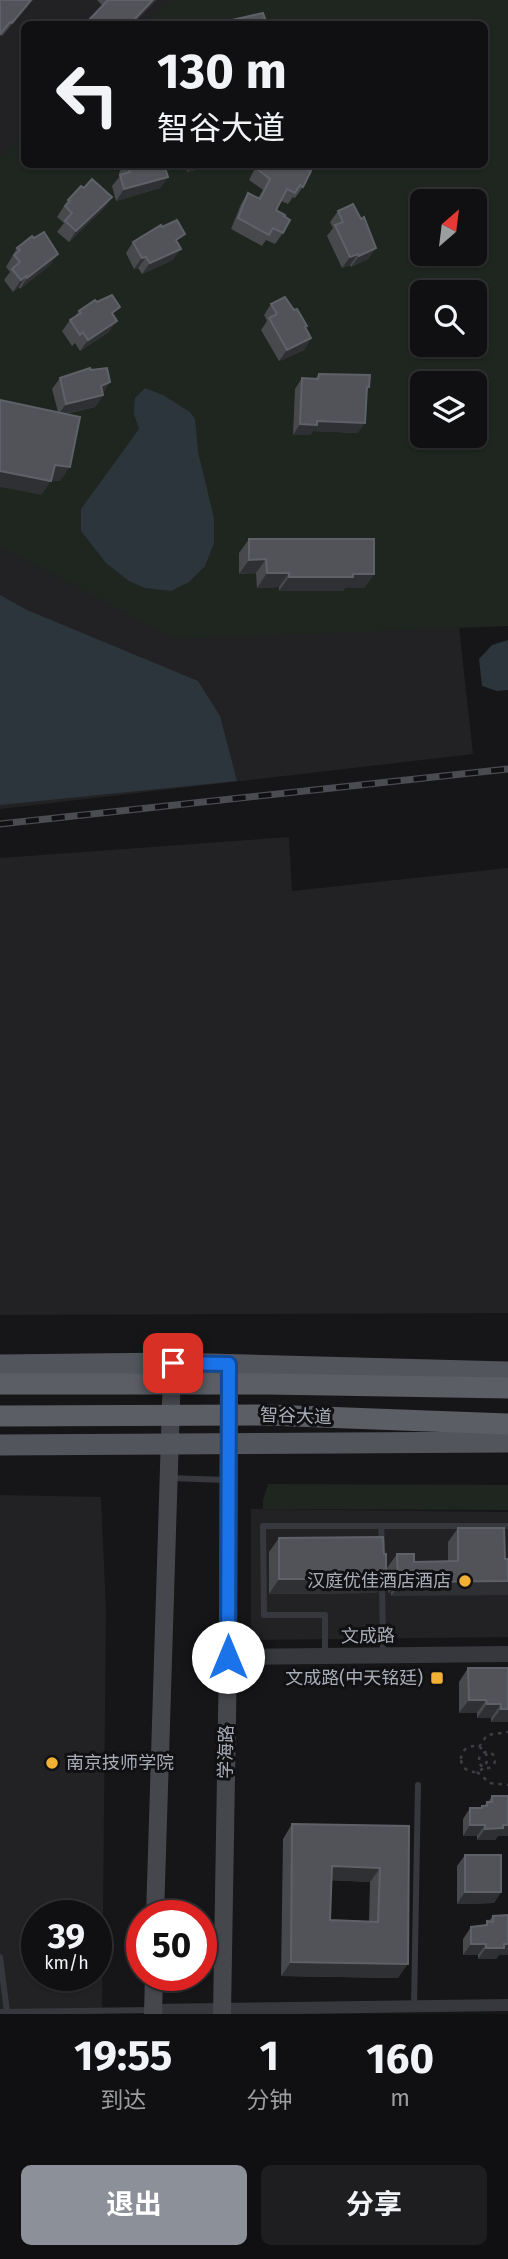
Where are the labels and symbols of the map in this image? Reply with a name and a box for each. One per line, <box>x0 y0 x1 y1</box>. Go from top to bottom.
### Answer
north arrow <box>410 189 486 266</box>
pin <box>143 1333 203 1393</box>
street label: 智谷大道 <box>260 1404 332 1428</box>
place label: 汉庭优佳酒店酒店 <box>307 1570 451 1592</box>
marker: 汉庭优佳酒店酒店 <box>457 1573 473 1589</box>
position arrow <box>191 1620 265 1694</box>
street label: 文成路 <box>341 1625 395 1647</box>
place label: 文成路(中天铭廷) <box>285 1667 423 1689</box>
marker: 文成路(中天铭廷) <box>429 1670 445 1686</box>
street label: 学海路 <box>215 1725 237 1779</box>
place label: 南京技师学院 <box>66 1752 174 1774</box>
marker: 南京技师学院 <box>44 1755 60 1771</box>
speed limit sign: 50 <box>126 1900 217 1991</box>

